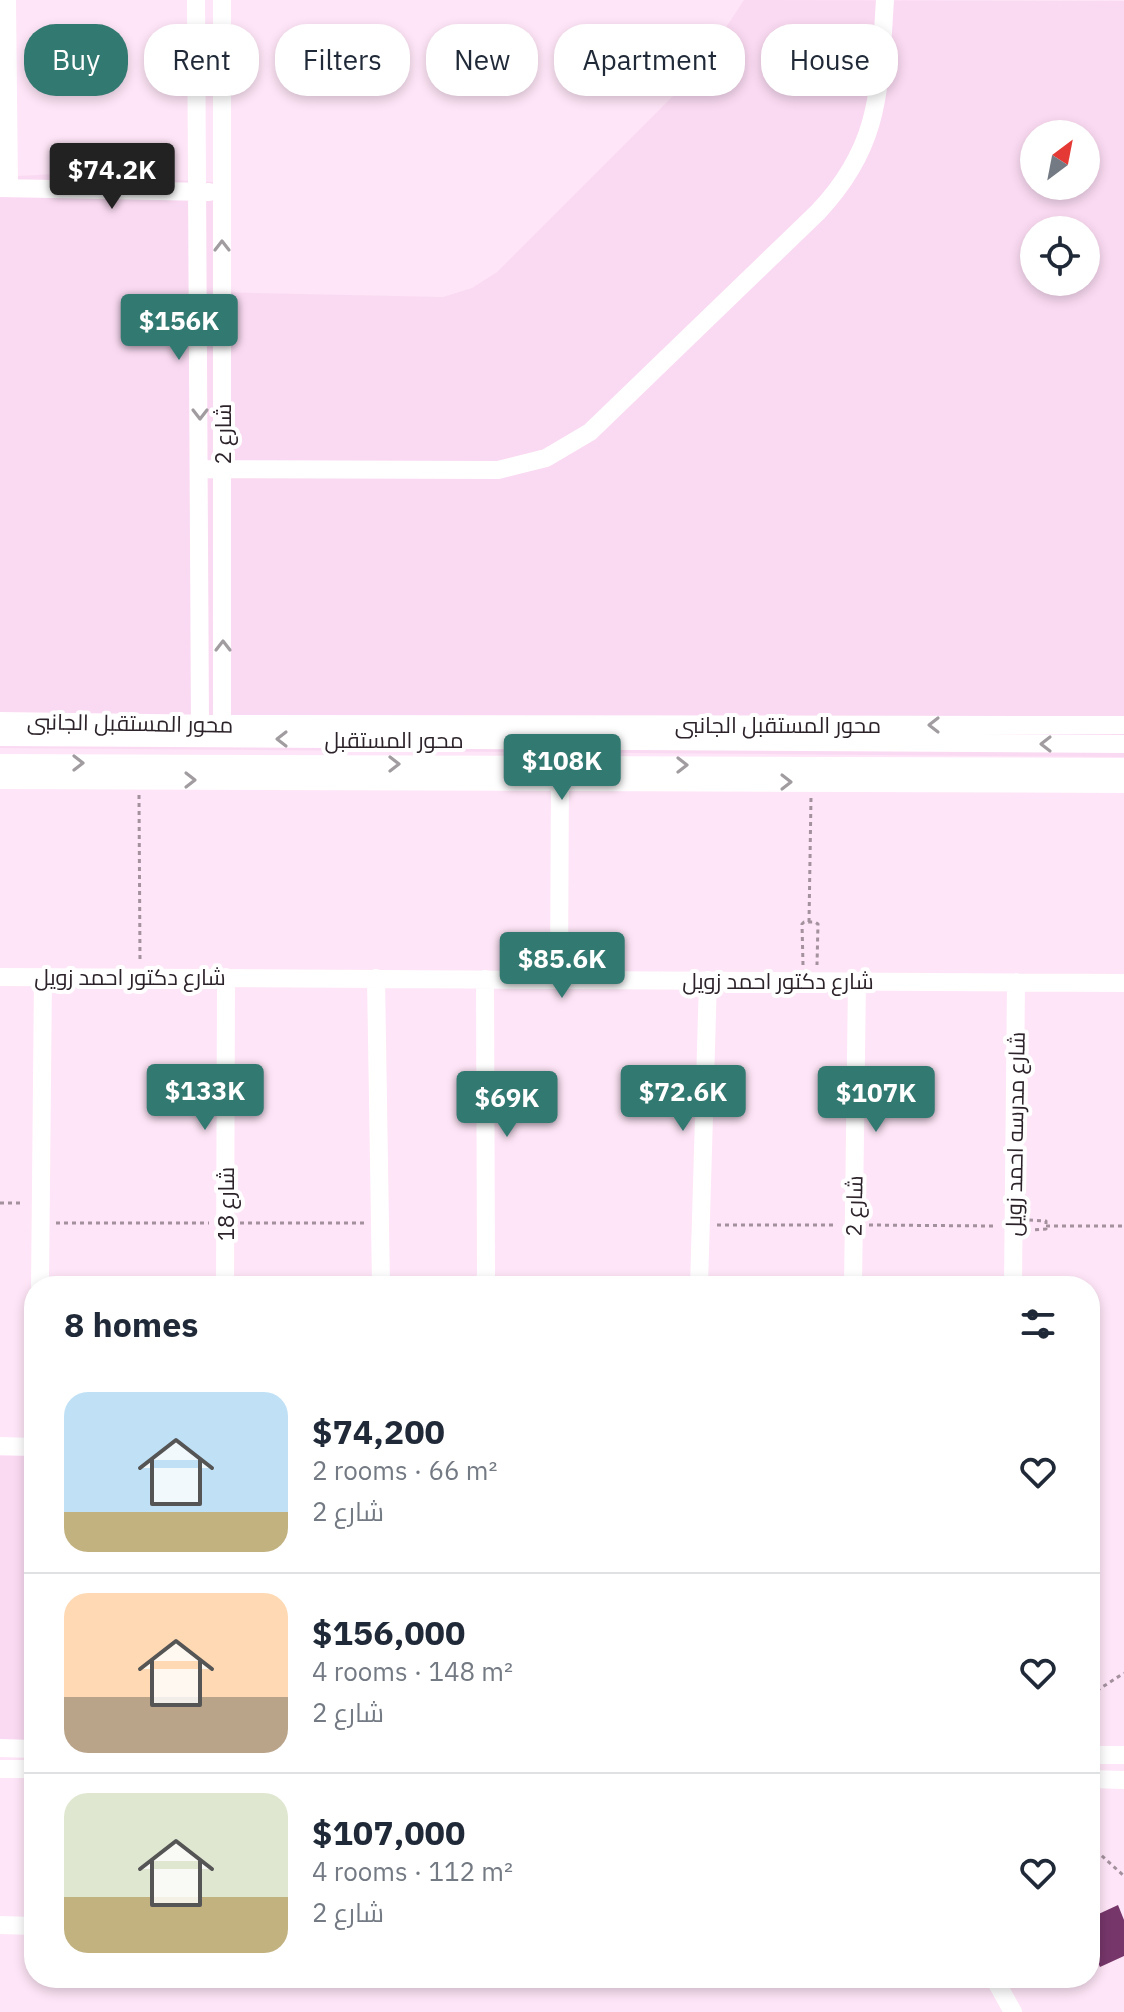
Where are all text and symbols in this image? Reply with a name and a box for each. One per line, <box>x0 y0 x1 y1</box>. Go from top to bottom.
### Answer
chip: Buy <box>24 24 128 96</box>
chip: Rent <box>144 24 259 96</box>
chip: Filters <box>275 24 410 96</box>
chip: New <box>426 24 538 96</box>
chip: Apartment <box>554 24 745 96</box>
chip: House <box>761 24 898 96</box>
north arrow <box>1020 120 1100 200</box>
map controls <box>1020 120 1100 296</box>
pin: $74.2K <box>47 143 177 211</box>
text: $74.2K <box>68 152 156 186</box>
button: locate <box>1020 216 1100 296</box>
one-way arrow <box>213 239 231 252</box>
pin: $156K <box>123 294 235 362</box>
text: $156K <box>139 303 219 337</box>
street label: شارع 2 <box>208 403 238 465</box>
one-way arrow <box>191 408 209 421</box>
one-way arrow <box>214 639 232 652</box>
street label: محور المستقبل الجانبى <box>27 706 233 739</box>
street label: محور المستقبل الجانبى <box>675 710 881 739</box>
one-way arrow <box>927 716 940 734</box>
street label: محور المستقبل <box>324 725 464 754</box>
one-way arrow <box>275 730 288 748</box>
pin: $108K <box>506 734 618 802</box>
one-way arrow <box>1039 735 1052 753</box>
text: $108K <box>522 743 602 777</box>
one-way arrow <box>72 754 85 772</box>
one-way arrow <box>388 755 401 772</box>
one-way arrow <box>676 756 689 774</box>
one-way arrow <box>184 771 197 789</box>
one-way arrow <box>780 773 793 791</box>
pin: $85.6K <box>497 932 627 1000</box>
text: $85.6K <box>518 941 606 975</box>
street label: شارع دكتور احمد زويل <box>34 962 226 992</box>
street label: شارع دكتور احمد زويل <box>682 966 874 996</box>
street label: شارع مدرسه احمد زويل <box>998 1031 1032 1237</box>
pin: $133K <box>149 1064 261 1132</box>
pin: $72.6K <box>618 1065 748 1133</box>
pin: $107K <box>820 1066 932 1134</box>
pin: $69K <box>460 1071 554 1139</box>
text: $133K <box>165 1073 245 1107</box>
text: $72.6K <box>639 1074 727 1108</box>
text: $107K <box>836 1075 916 1109</box>
text: $69K <box>475 1080 539 1114</box>
street label: شارع 18 <box>211 1167 241 1241</box>
street label: شارع 2 <box>838 1175 870 1237</box>
text: 8 homes <box>64 1302 199 1346</box>
icon: filters <box>1016 1302 1060 1346</box>
text: $74,200 <box>312 1409 445 1453</box>
icon: home <box>128 1424 224 1520</box>
icon: heart <box>1016 1450 1060 1494</box>
text: 2 rooms · 66 m² <box>312 1453 497 1487</box>
text: شارع 2 <box>312 1494 384 1528</box>
text: $156,000 <box>312 1610 465 1654</box>
icon: home <box>128 1625 224 1721</box>
icon: heart <box>1016 1651 1060 1695</box>
text: 4 rooms · 148 m² <box>312 1654 513 1688</box>
text: شارع 2 <box>312 1695 384 1729</box>
text: $107,000 <box>312 1810 465 1854</box>
icon: home <box>128 1825 224 1921</box>
icon: heart <box>1016 1851 1060 1895</box>
text: 4 rooms · 112 m² <box>312 1854 513 1888</box>
text: شارع 2 <box>312 1895 384 1929</box>

